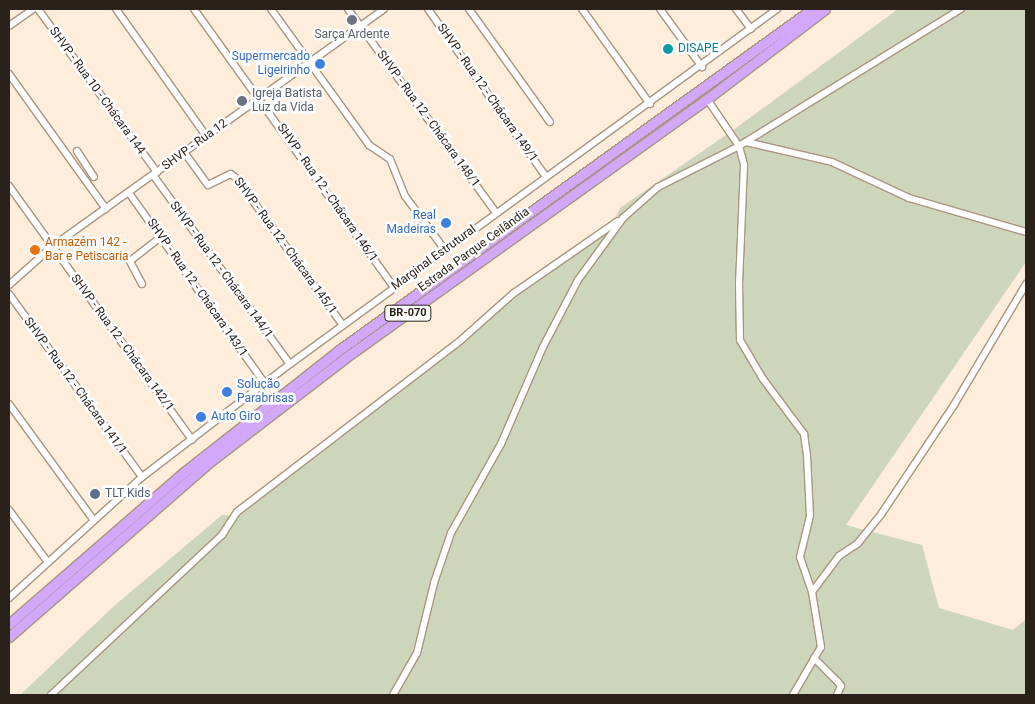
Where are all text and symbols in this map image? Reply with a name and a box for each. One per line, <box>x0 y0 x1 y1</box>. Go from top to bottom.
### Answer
marker: Sarça Ardente <box>346 14 358 26</box>
street label: SHVP - Rua 12 - Chácara 149/1 <box>434 21 540 165</box>
street label: SHVP - Rua 10 - Chácara 144 <box>46 25 148 157</box>
place label: Sarça Ardente <box>314 28 390 42</box>
place label: DISAPE <box>678 42 718 56</box>
marker: DISAPE <box>662 43 674 55</box>
street label: SHVP - Rua 12 - Chácara 148/1 <box>374 48 482 190</box>
place label: Supermercado Ligeirinho <box>232 50 310 78</box>
marker: Supermercado Ligeirinho <box>314 58 326 70</box>
place label: Igreja Batista Luz da Vida <box>252 87 322 115</box>
marker: Igreja Batista Luz da Vida <box>236 95 248 107</box>
street label: SHVP - Rua 12 <box>160 116 230 174</box>
street label: SHVP - Rua 12 - Chácara 146/1 <box>274 121 380 265</box>
street label: SHVP - Rua 12 - Chácara 145/1 <box>231 175 339 317</box>
street label: SHVP - Rua 12 - Chácara 144/1 <box>167 199 275 341</box>
street label: Estrada Parque Ceilândia <box>416 205 532 295</box>
place label: Real Madeiras <box>386 209 436 237</box>
street label: SHVP - Rua 12 - Chácara 143/1 <box>144 216 250 360</box>
marker: Real Madeiras <box>440 217 452 229</box>
street label: Marginal Estrutural <box>389 222 479 294</box>
place label: Armazém 142 - Bar e Petiscaria <box>45 236 129 264</box>
marker: Armazém 142 - Bar e Petiscaria <box>29 244 41 256</box>
street label: SHVP - Rua 12 - Chácara 142/1 <box>68 272 176 414</box>
road number: BR-070 <box>384 304 432 322</box>
street label: SHVP - Rua 12 - Chácara 141/1 <box>21 315 129 457</box>
place label: Solução Parabrisas <box>237 378 294 406</box>
marker: Solução Parabrisas <box>221 386 233 398</box>
place label: Auto Giro <box>211 410 261 424</box>
marker: Auto Giro <box>195 411 207 423</box>
place label: TLT Kids <box>105 487 151 501</box>
marker: TLT Kids <box>89 488 101 500</box>

